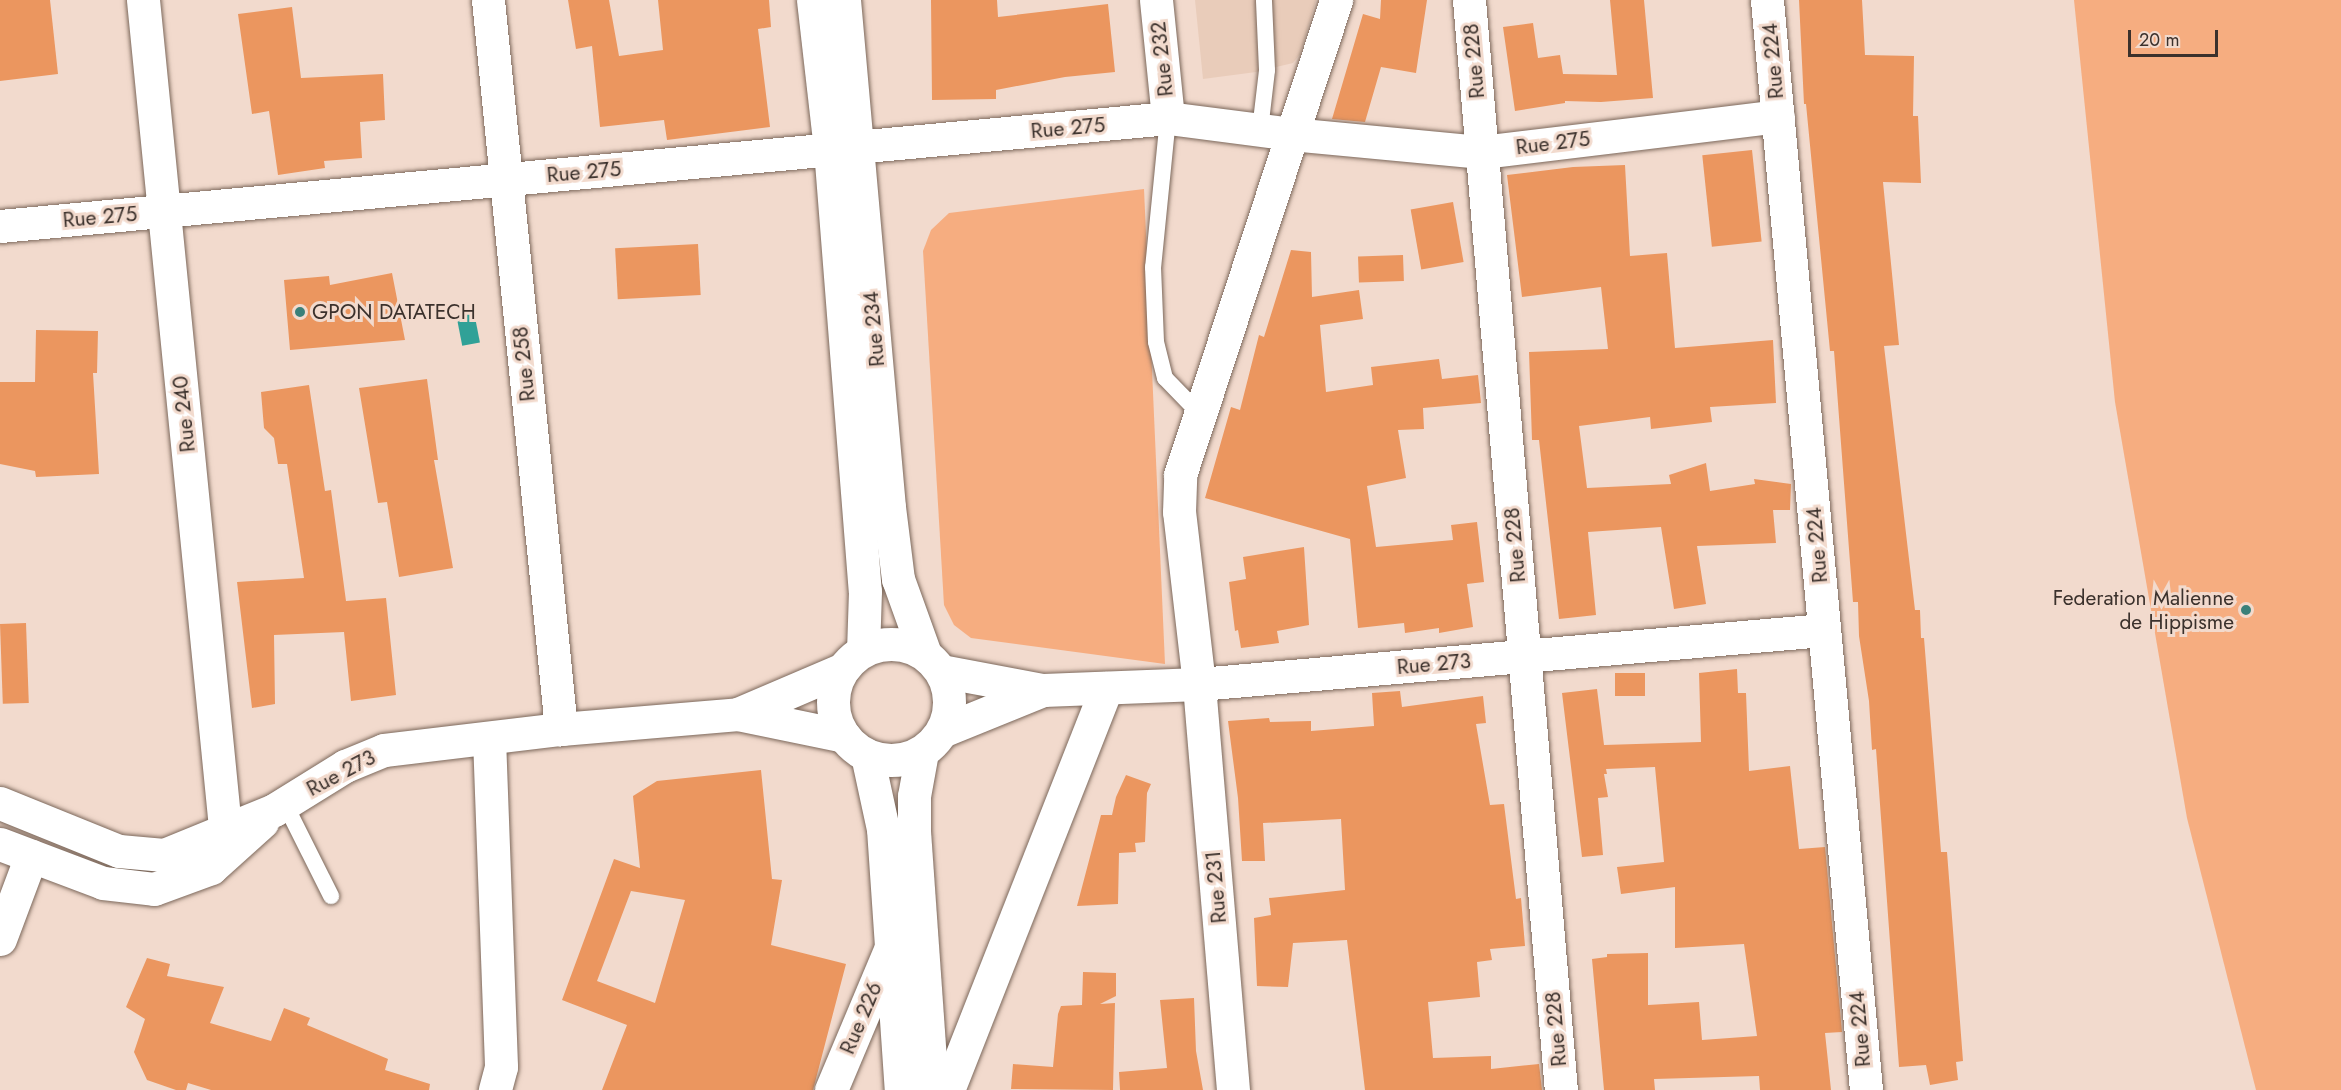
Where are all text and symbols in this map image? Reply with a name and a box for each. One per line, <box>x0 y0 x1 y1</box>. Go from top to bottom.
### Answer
scale bar <box>2131 18 2221 56</box>
street label: Rue 232 <box>1146 20 1178 98</box>
street label: Rue 228 <box>1458 22 1490 100</box>
street label: Rue 224 <box>1757 22 1789 100</box>
text: 20 m <box>2139 27 2179 53</box>
street label: Rue 275 <box>1030 112 1106 144</box>
street label: Rue 275 <box>1514 126 1592 160</box>
street label: Rue 275 <box>546 156 622 188</box>
street label: Rue 275 <box>62 201 138 233</box>
street label: Rue 234 <box>858 290 890 368</box>
place label: GPON DATATECH <box>312 299 476 325</box>
marker: GPON DATATECH <box>293 305 307 319</box>
street label: Rue 258 <box>508 325 540 403</box>
street label: Rue 240 <box>167 375 201 453</box>
street label: Rue 228 <box>1499 506 1531 584</box>
street label: Rue 224 <box>1801 506 1833 584</box>
place label: Federation Malienne de Hippisme <box>2053 585 2234 635</box>
marker: Federation Malienne de Hippisme <box>2239 603 2253 617</box>
street label: Rue 273 <box>1396 648 1472 680</box>
street label: Rue 273 <box>302 744 380 802</box>
street label: Rue 231 <box>1200 850 1232 924</box>
street label: Rue 226 <box>835 978 887 1058</box>
street label: Rue 228 <box>1540 990 1572 1068</box>
street label: Rue 224 <box>1844 990 1876 1068</box>

